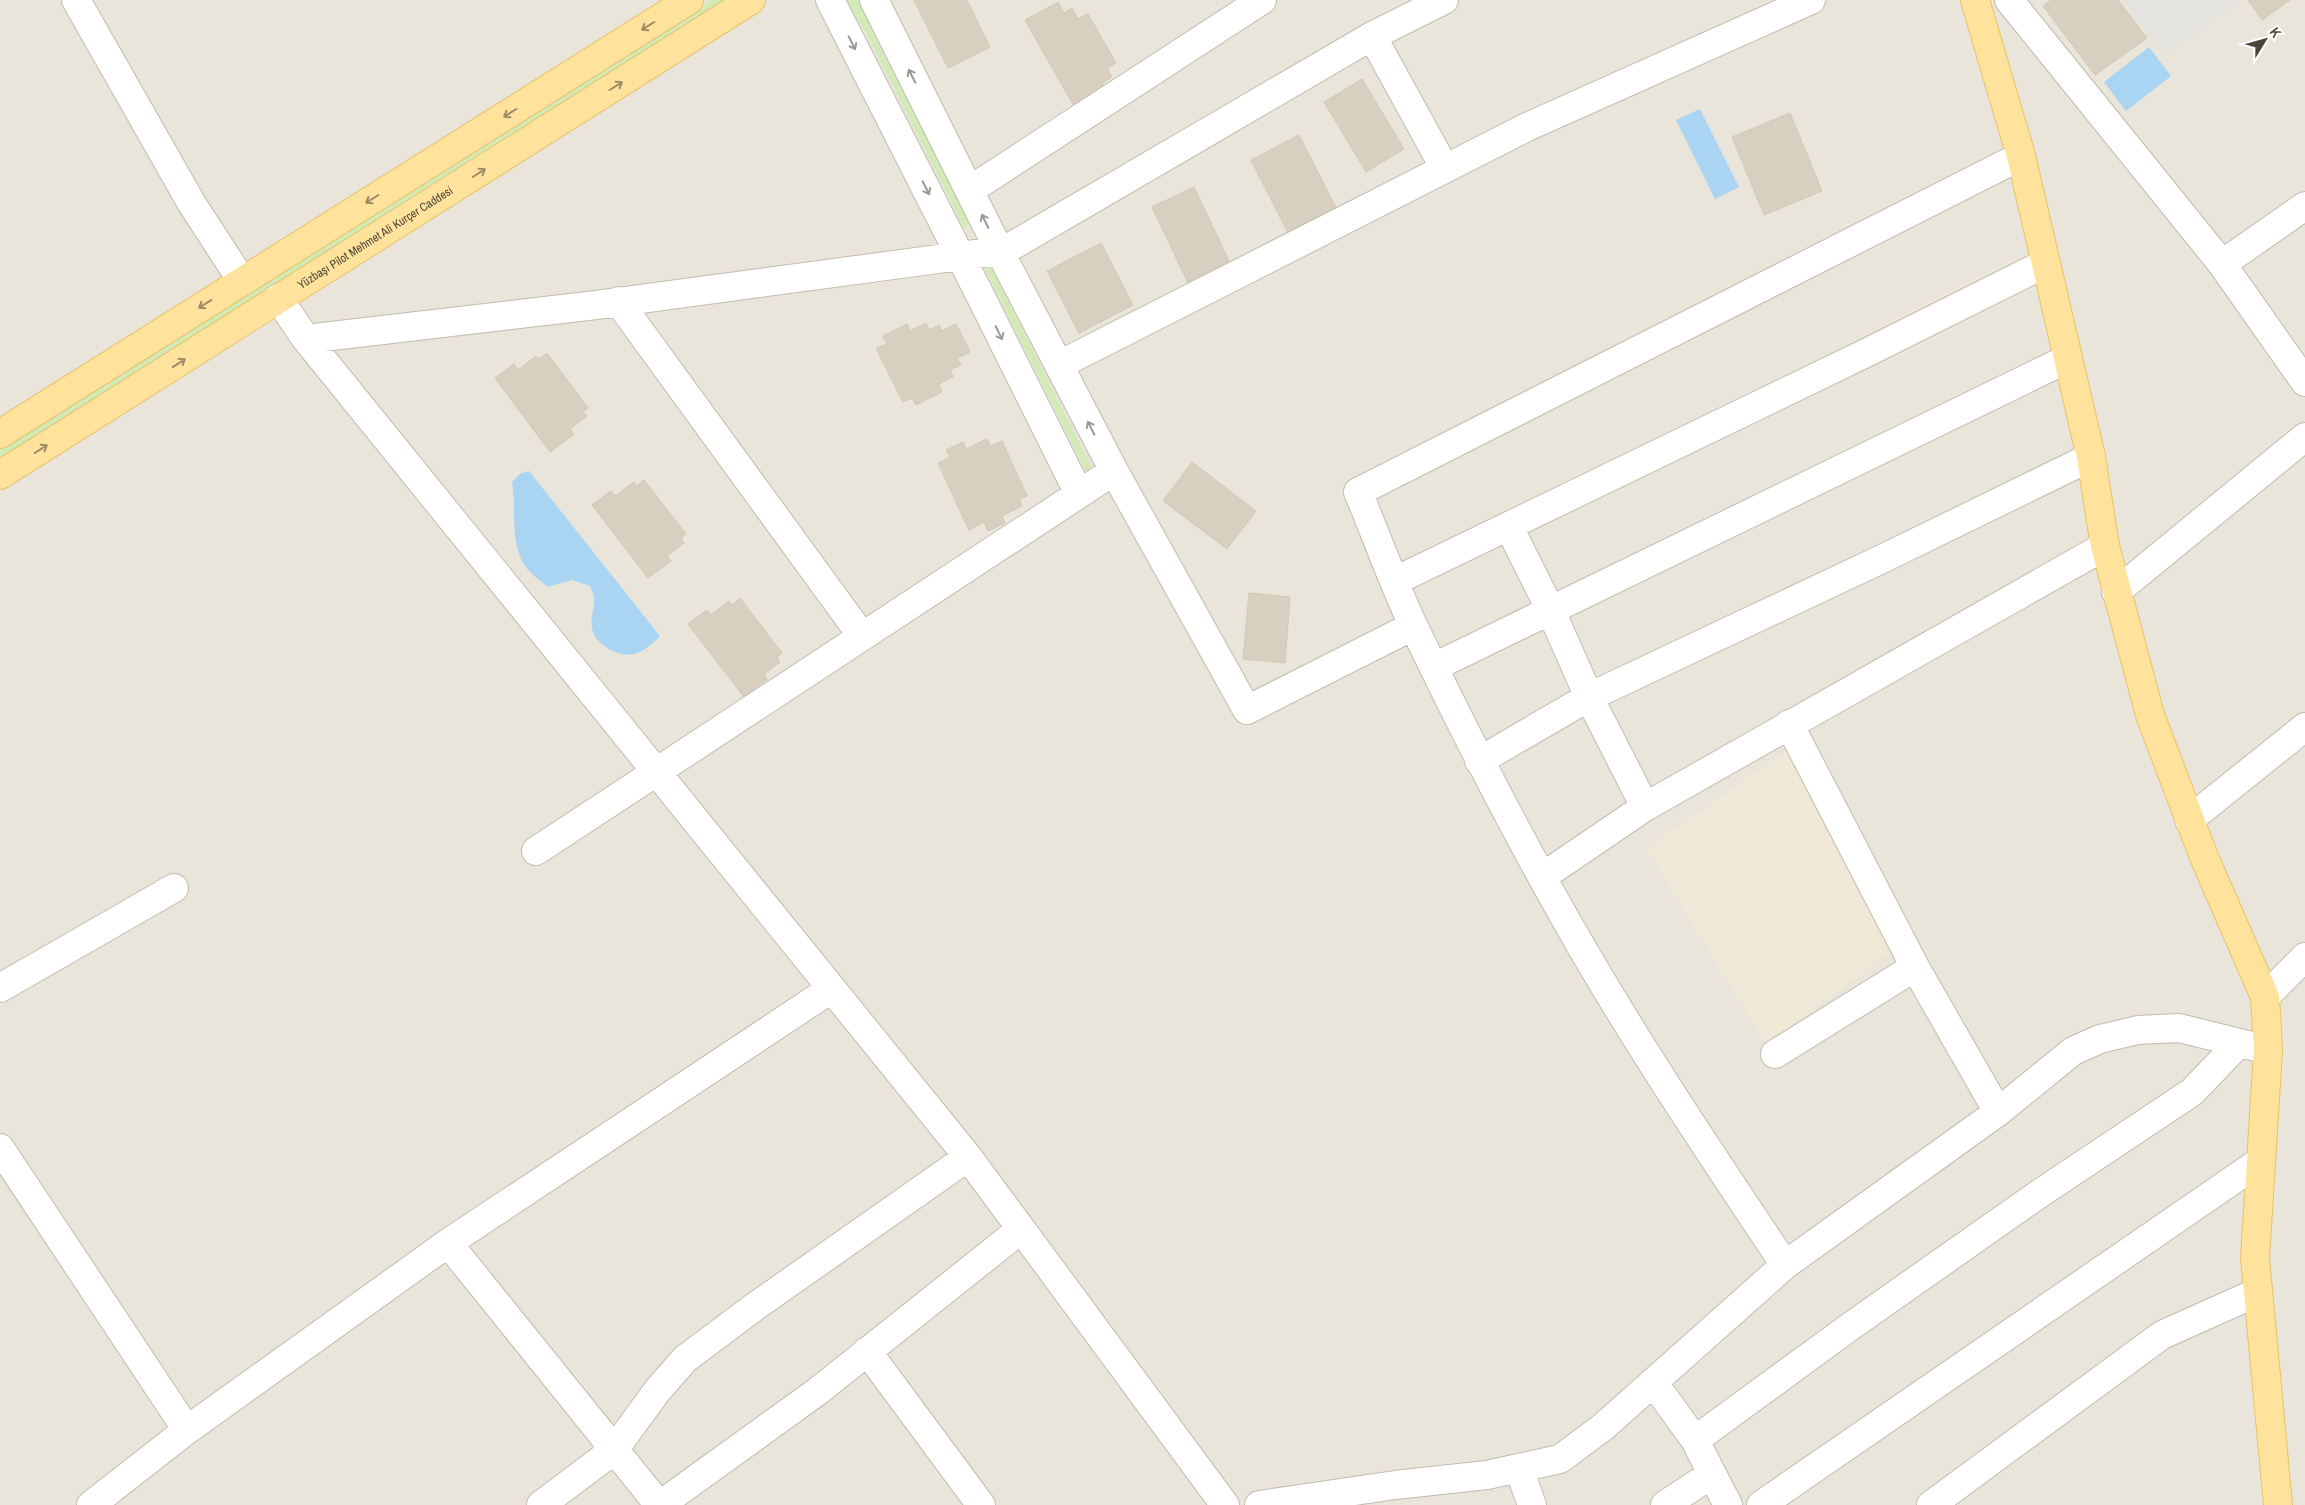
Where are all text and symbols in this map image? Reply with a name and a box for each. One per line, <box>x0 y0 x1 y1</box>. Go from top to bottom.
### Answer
north arrow <box>2240 15 2290 65</box>
one-way arrow <box>641 22 655 32</box>
text: K <box>2266 23 2285 41</box>
one-way arrow <box>847 36 857 51</box>
one-way arrow <box>907 69 917 84</box>
one-way arrow <box>608 80 622 90</box>
one-way arrow <box>503 107 517 118</box>
one-way arrow <box>471 167 485 177</box>
one-way arrow <box>922 180 931 195</box>
street label: Yüzbaşı Pilot Mehmet Ali Kurçer Caddesi <box>295 183 456 293</box>
one-way arrow <box>366 194 380 204</box>
one-way arrow <box>980 214 990 229</box>
one-way arrow <box>198 298 212 309</box>
one-way arrow <box>995 325 1004 340</box>
one-way arrow <box>172 358 186 368</box>
one-way arrow <box>1086 421 1095 436</box>
one-way arrow <box>34 444 48 454</box>

